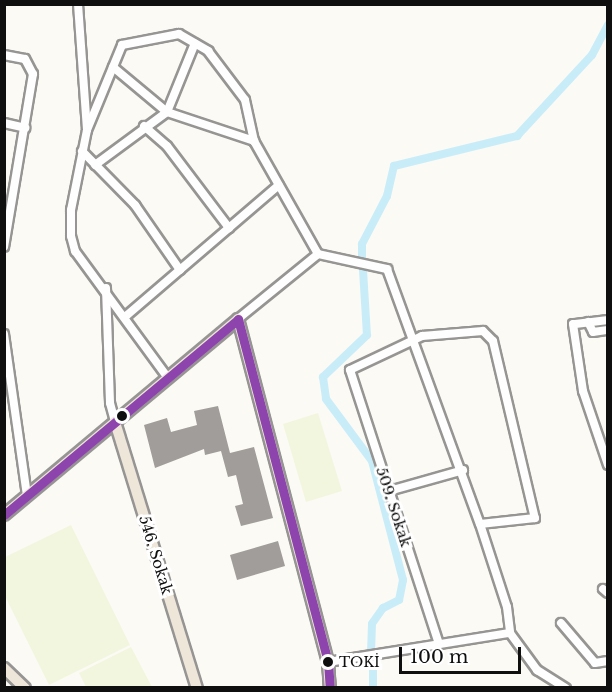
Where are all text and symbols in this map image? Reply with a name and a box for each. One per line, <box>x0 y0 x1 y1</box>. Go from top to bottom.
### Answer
unlabelled marker <box>116 410 128 422</box>
street label: 509. Sokak <box>373 465 415 549</box>
street label: 546. Sokak <box>135 513 177 597</box>
scale bar <box>402 635 524 673</box>
text: 100 m <box>410 646 468 668</box>
place label: TOKİ <box>339 654 380 670</box>
marker: TOKİ <box>322 656 334 668</box>

